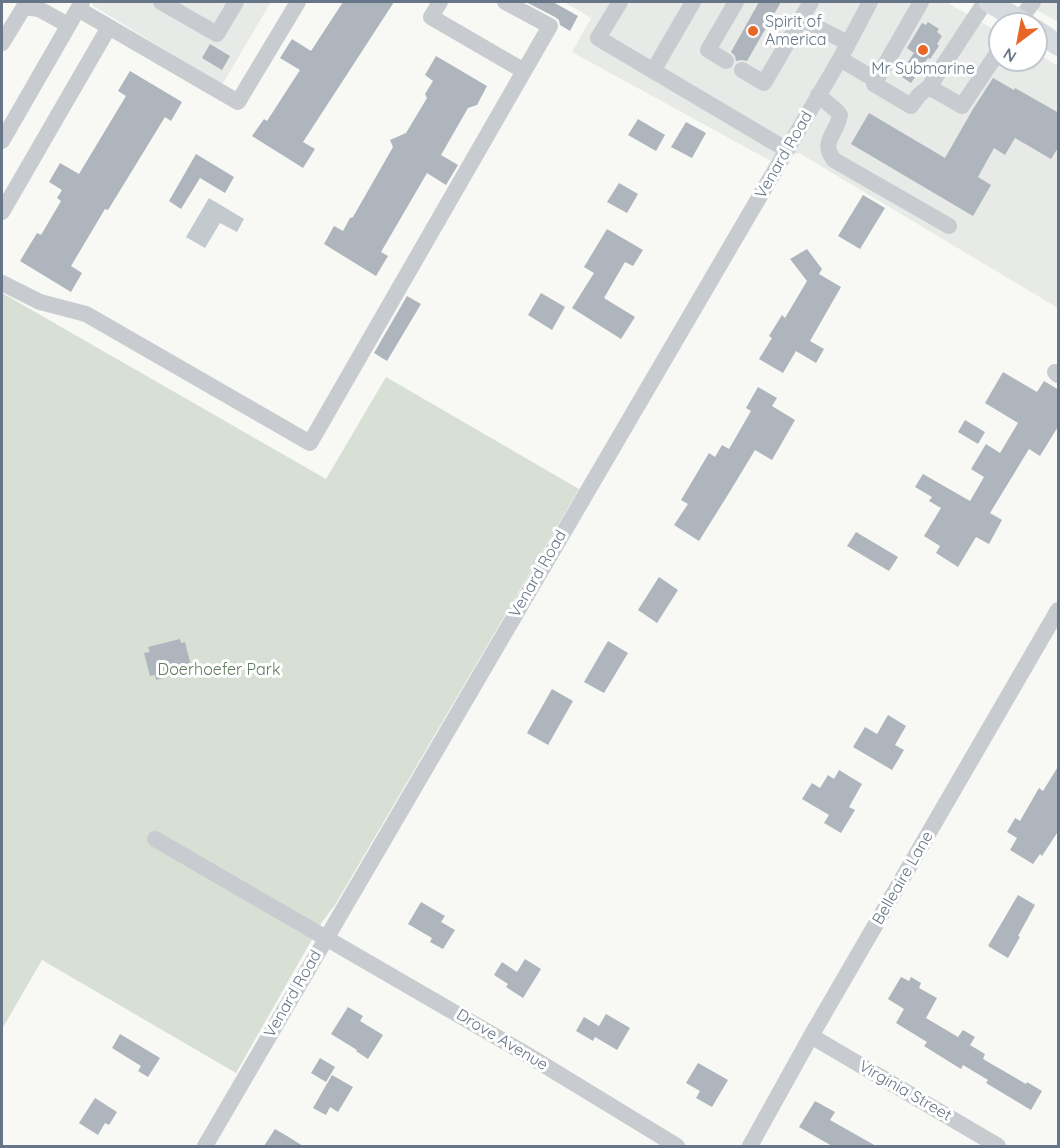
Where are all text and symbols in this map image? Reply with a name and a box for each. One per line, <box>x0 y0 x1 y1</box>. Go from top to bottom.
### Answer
place label: Spirit of America <box>765 12 827 50</box>
north arrow <box>988 12 1048 72</box>
marker: Spirit of America <box>746 24 760 38</box>
marker: Mr Submarine <box>916 43 930 57</box>
text: N <box>999 44 1020 67</box>
place label: Mr Submarine <box>871 59 975 79</box>
street label: Venard Road <box>751 108 817 202</box>
street label: Venard Road <box>505 527 571 621</box>
park label: Doerhoefer Park <box>158 660 280 680</box>
street label: Belleaire Lane <box>869 828 937 928</box>
street label: Venard Road <box>260 947 326 1041</box>
street label: Drove Avenue <box>453 1005 551 1075</box>
street label: Virginia Street <box>855 1057 955 1125</box>

